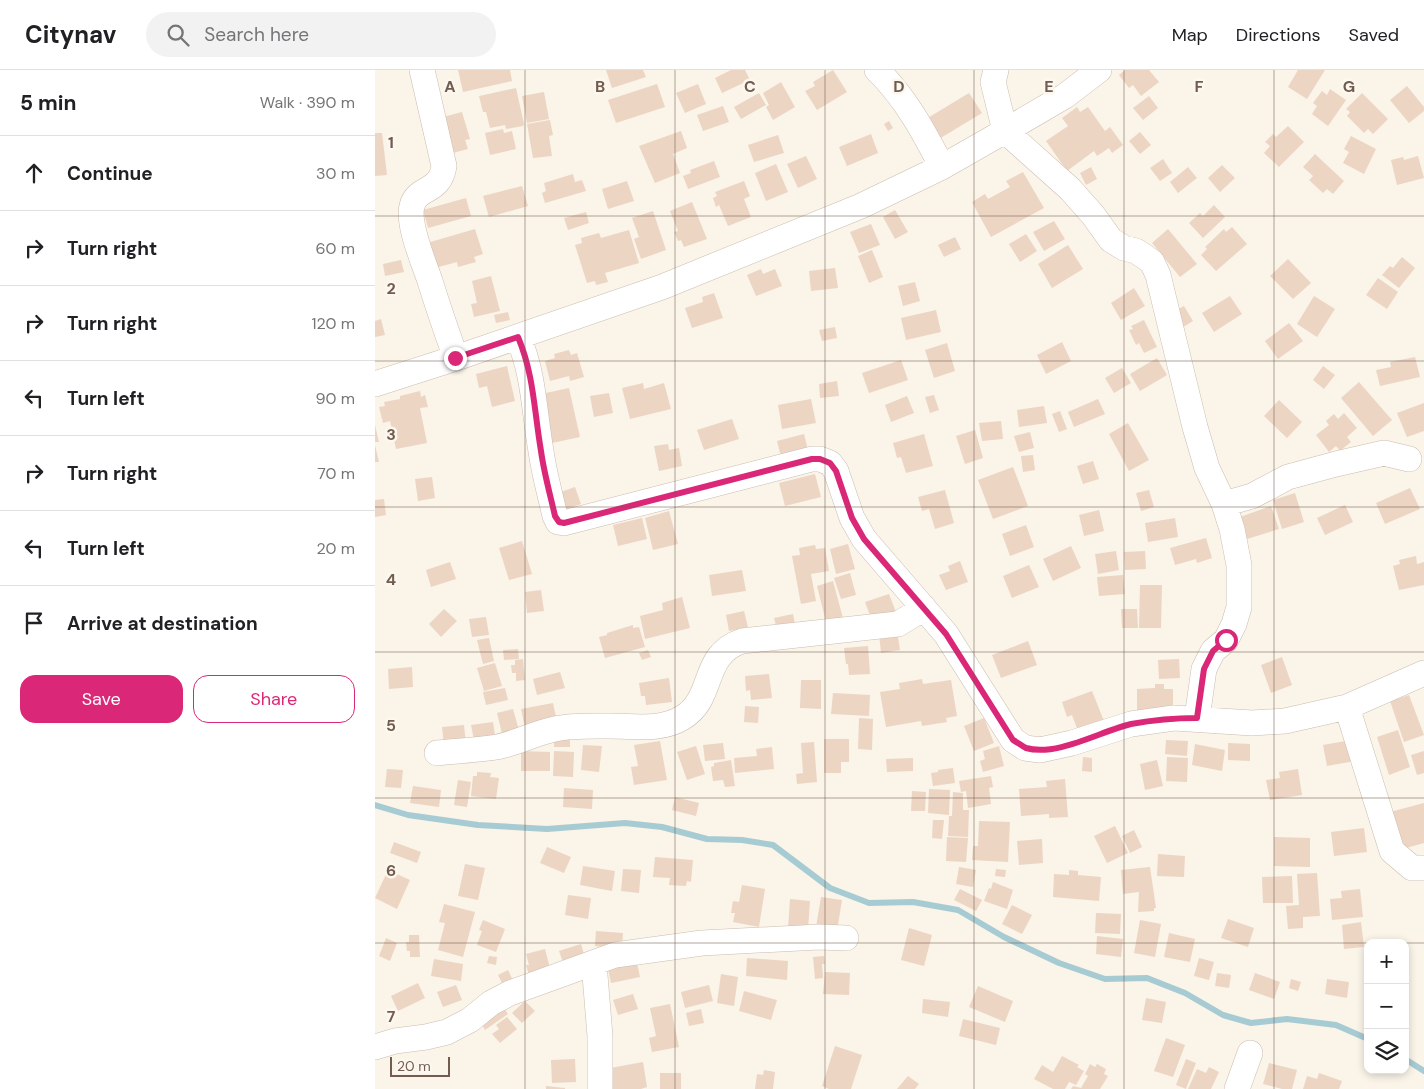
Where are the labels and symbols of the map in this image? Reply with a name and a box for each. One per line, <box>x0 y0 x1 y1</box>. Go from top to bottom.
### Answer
text: A <box>444 76 456 97</box>
text: B <box>595 76 605 97</box>
text: C <box>744 76 756 97</box>
text: D <box>893 76 905 97</box>
text: E <box>1044 76 1054 97</box>
text: F <box>1195 76 1204 97</box>
text: G <box>1343 76 1355 97</box>
text: 1 <box>388 132 394 153</box>
text: 2 <box>386 278 396 299</box>
route end <box>444 347 467 370</box>
text: 3 <box>386 424 396 445</box>
text: 4 <box>386 569 396 590</box>
route start <box>1215 629 1238 652</box>
text: 5 <box>386 715 396 736</box>
text: 6 <box>386 860 396 881</box>
text: 7 <box>387 1006 396 1027</box>
scale bar <box>390 1054 450 1077</box>

